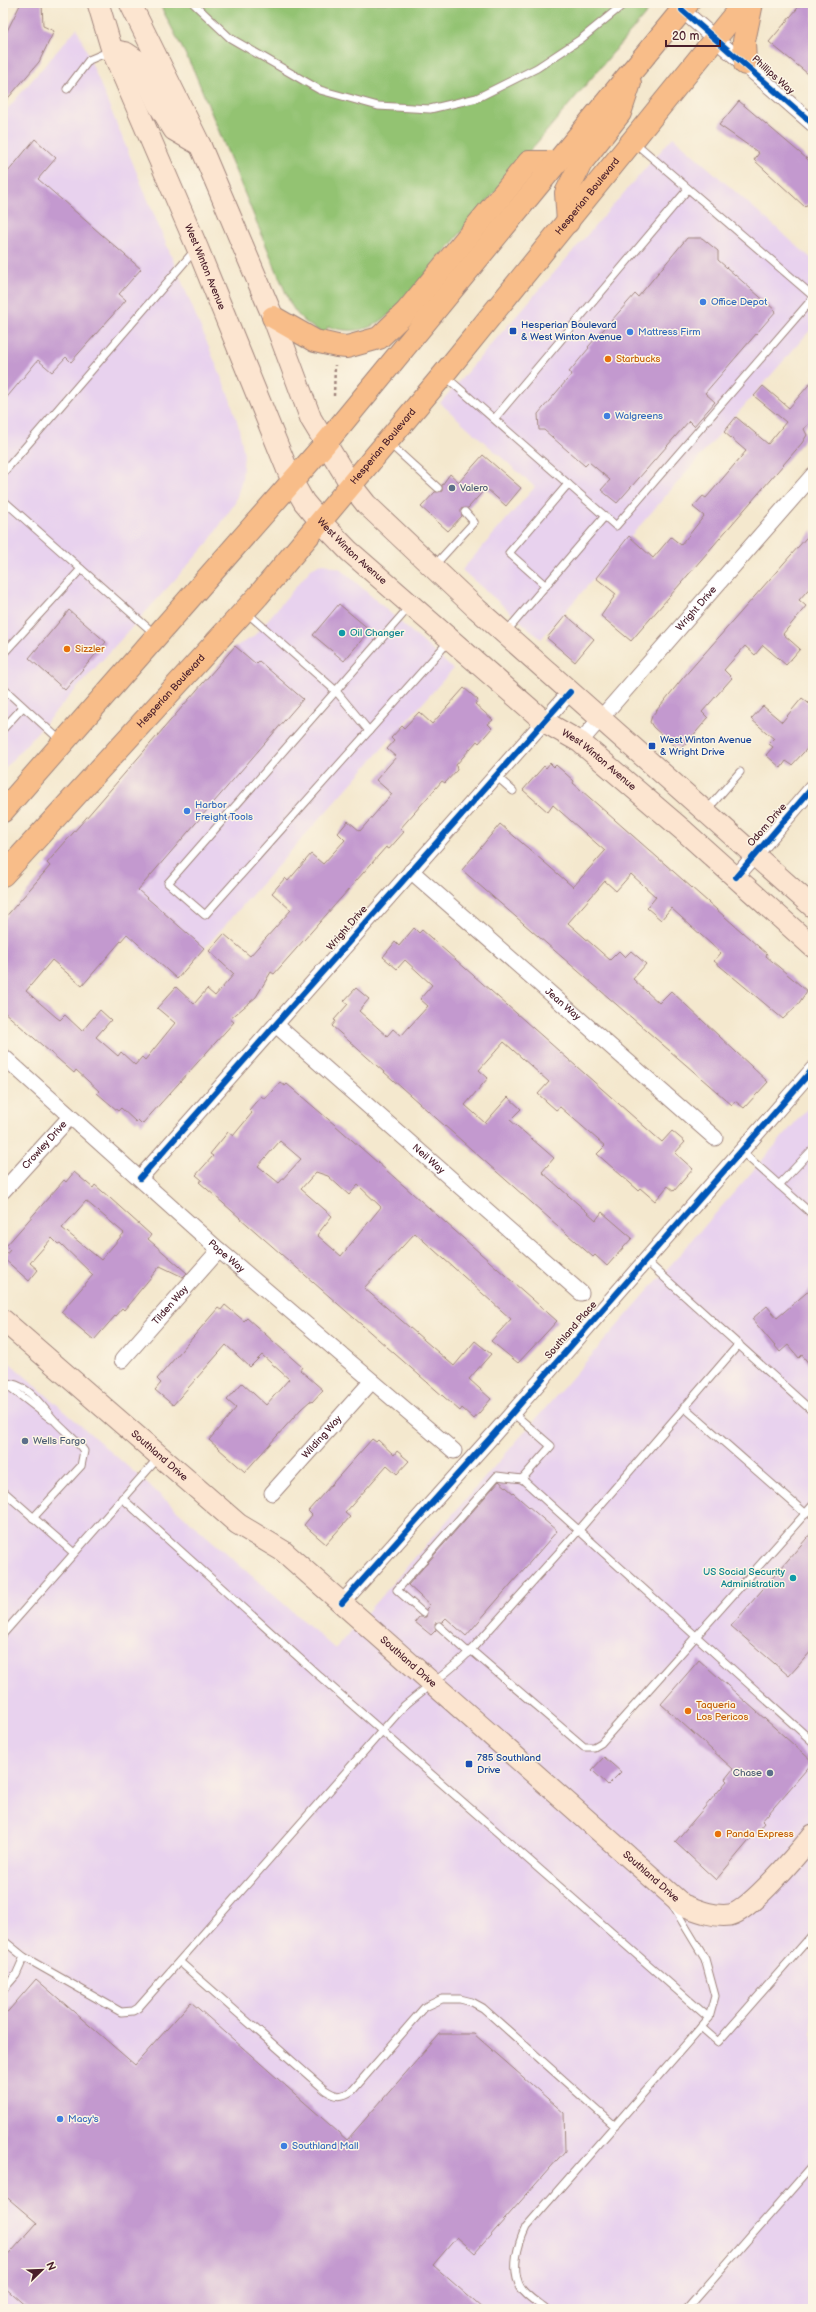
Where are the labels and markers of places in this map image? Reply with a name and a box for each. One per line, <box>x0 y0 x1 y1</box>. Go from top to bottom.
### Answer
place label: Office Depot <box>711 296 767 308</box>
marker: Office Depot <box>698 297 708 307</box>
place label: Hesperian Boulevard & West Winton Avenue <box>521 319 622 343</box>
marker: Hesperian Boulevard & West Winton Avenue <box>508 326 518 336</box>
place label: Mattress Firm <box>638 326 701 338</box>
marker: Mattress Firm <box>625 327 635 337</box>
place label: Starbucks <box>616 353 660 365</box>
marker: Starbucks <box>603 354 613 364</box>
place label: Walgreens <box>615 410 663 422</box>
marker: Walgreens <box>602 411 612 421</box>
place label: Valero <box>460 482 489 494</box>
marker: Valero <box>447 483 457 493</box>
place label: Oil Changer <box>350 627 405 639</box>
marker: Oil Changer <box>337 628 347 638</box>
place label: Sizzler <box>75 643 105 655</box>
marker: Sizzler <box>62 644 72 654</box>
place label: West Winton Avenue & Wright Drive <box>660 734 752 758</box>
marker: West Winton Avenue & Wright Drive <box>647 741 657 751</box>
place label: Harbor Freight Tools <box>195 799 253 823</box>
marker: Harbor Freight Tools <box>182 806 192 816</box>
place label: Wells Fargo <box>33 1435 86 1447</box>
marker: Wells Fargo <box>20 1436 30 1446</box>
place label: US Social Security Administration <box>703 1566 785 1590</box>
marker: US Social Security Administration <box>788 1573 798 1583</box>
place label: Taqueria Los Pericos <box>696 1699 749 1723</box>
marker: Taqueria Los Pericos <box>683 1706 693 1716</box>
place label: 785 Southland Drive <box>477 1752 541 1776</box>
marker: 785 Southland Drive <box>464 1759 474 1769</box>
place label: Chase <box>733 1767 762 1779</box>
marker: Chase <box>765 1768 775 1778</box>
place label: Panda Express <box>726 1828 794 1840</box>
marker: Panda Express <box>713 1829 723 1839</box>
place label: Macy's <box>68 2113 99 2125</box>
marker: Macy's <box>55 2114 65 2124</box>
place label: Southland Mall <box>292 2140 358 2152</box>
marker: Southland Mall <box>279 2141 289 2151</box>

